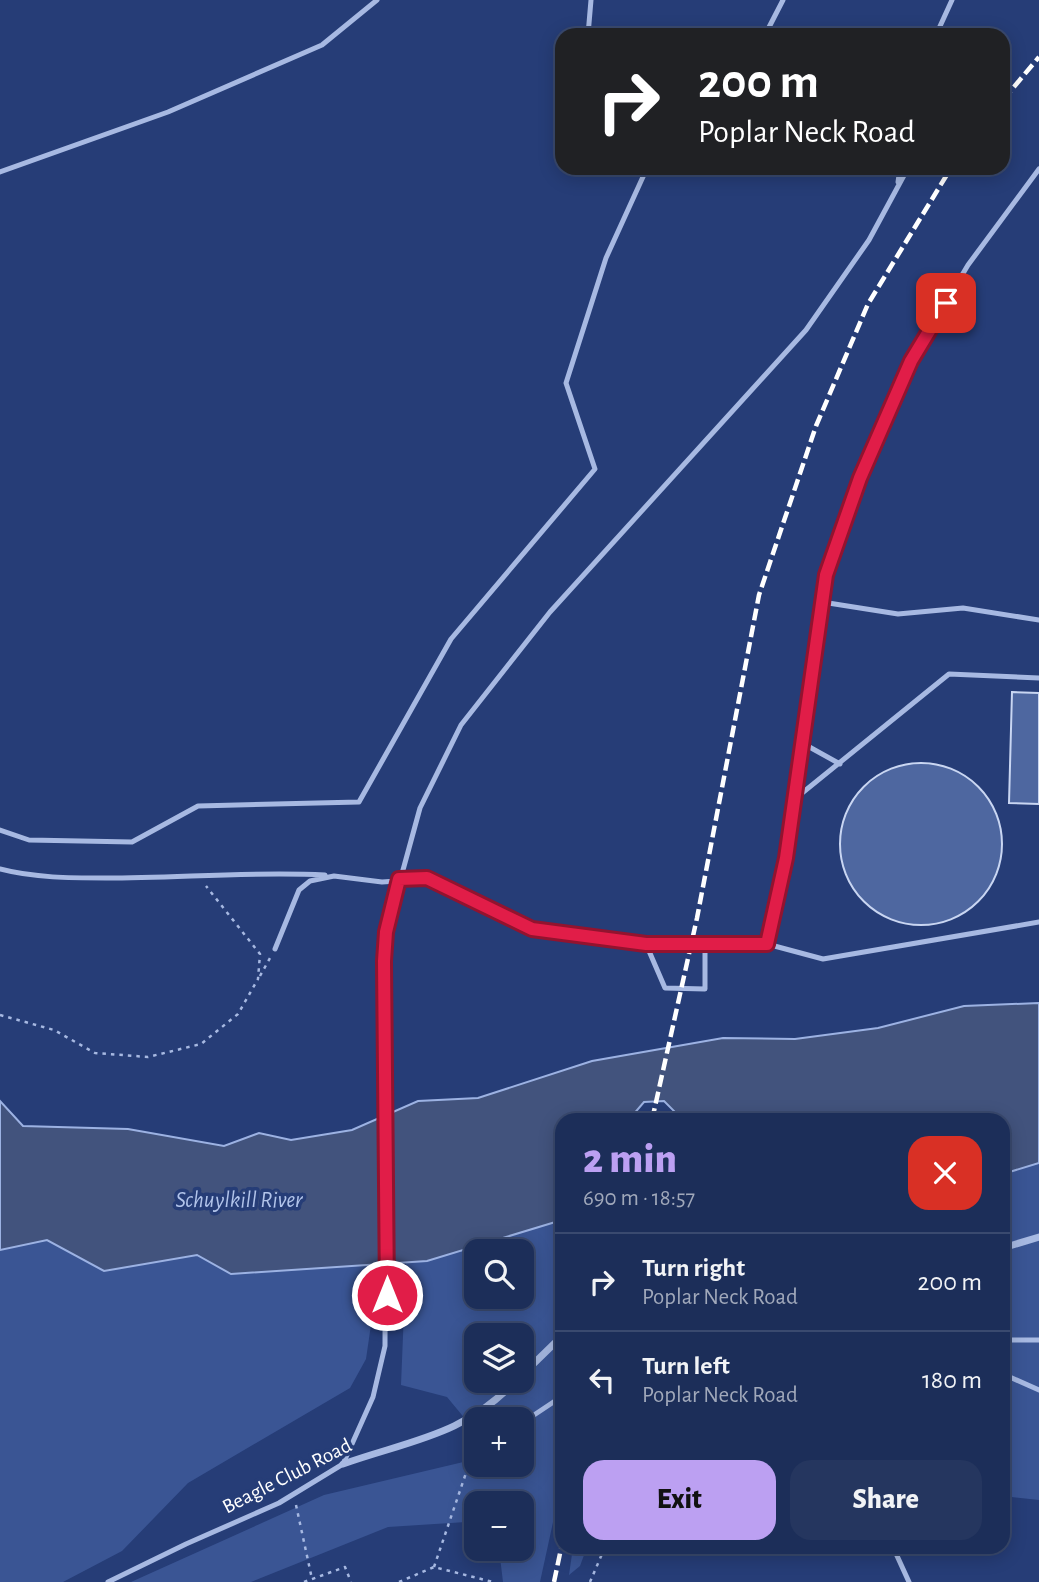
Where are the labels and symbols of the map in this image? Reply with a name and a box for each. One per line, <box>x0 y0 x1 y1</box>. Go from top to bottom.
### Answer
pin <box>916 273 976 333</box>
water label: Schuylkill River <box>175 1189 303 1212</box>
position arrow <box>350 1258 424 1332</box>
street label: Beagle Club Road <box>219 1434 355 1518</box>

